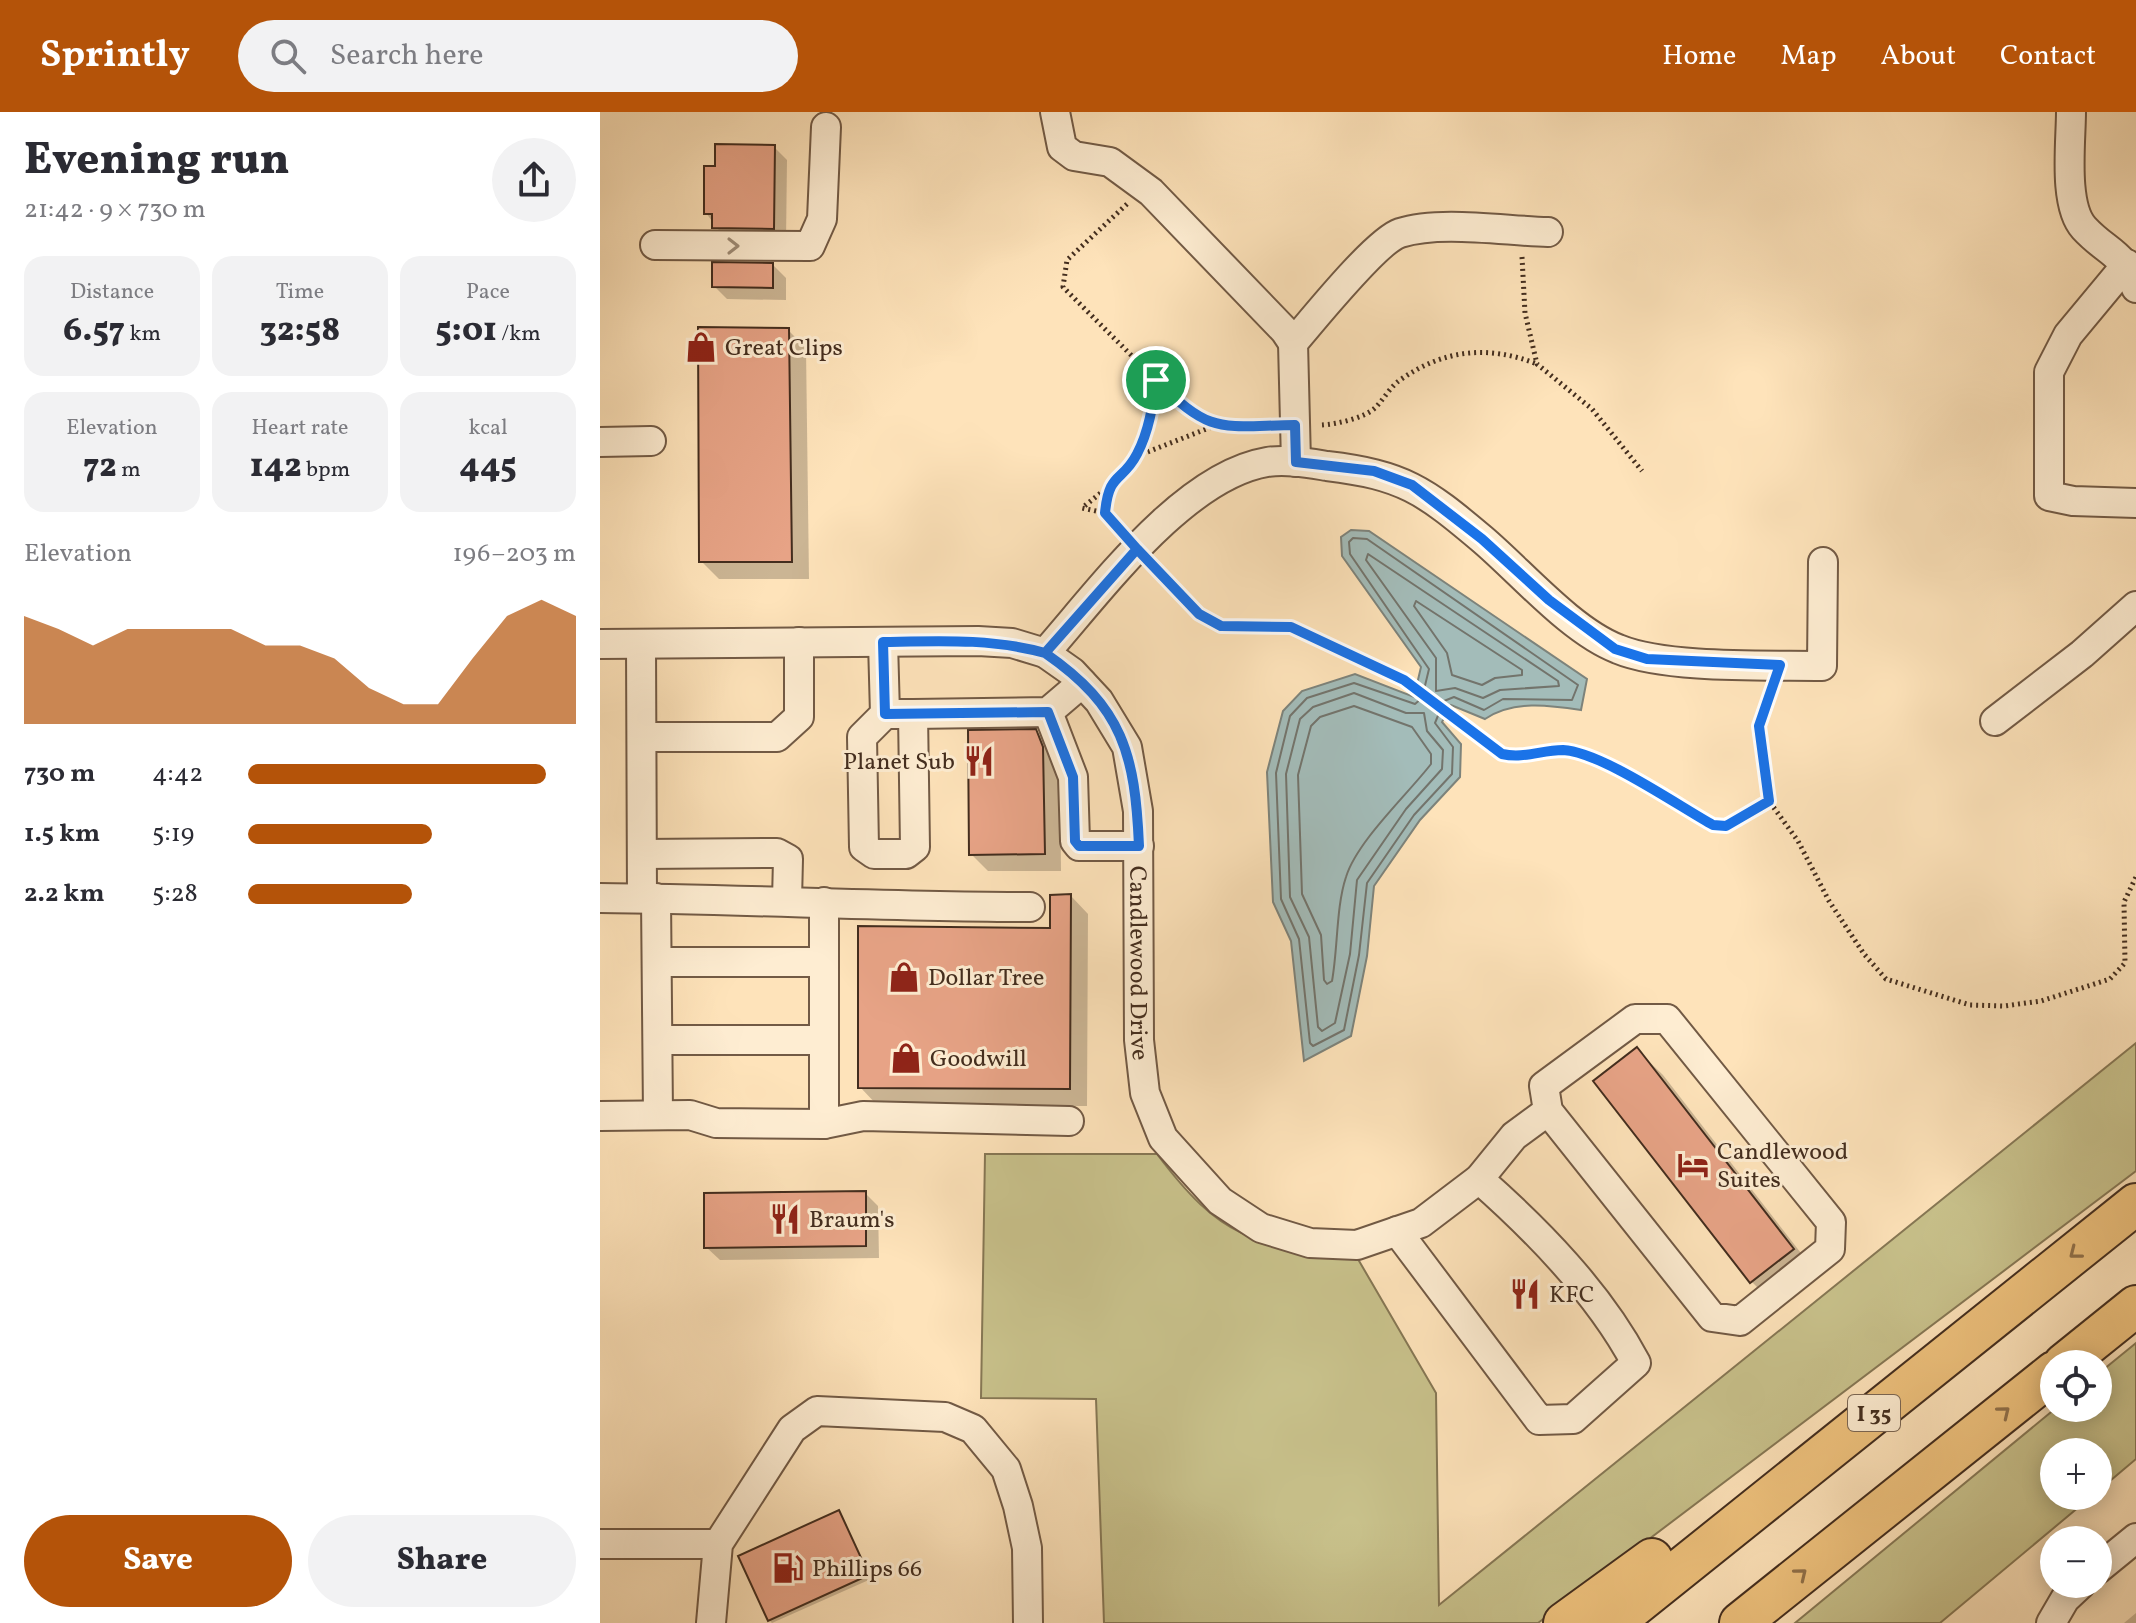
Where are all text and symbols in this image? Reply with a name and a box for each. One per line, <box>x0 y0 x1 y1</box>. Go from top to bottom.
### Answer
search box <box>238 20 798 92</box>
text: Sprintly <box>40 30 190 83</box>
icon: search <box>266 34 310 78</box>
text: Search here <box>330 35 483 77</box>
text: Home <box>1662 37 1736 76</box>
text: Map <box>1780 37 1836 76</box>
text: About <box>1880 37 1956 76</box>
text: Contact <box>2000 37 2096 76</box>
text: Evening run <box>24 131 290 192</box>
button: share <box>492 138 576 222</box>
text: 21:42 · 9 × 730 m <box>24 192 206 228</box>
one-way arrow <box>727 237 740 255</box>
text: Distance <box>70 277 154 308</box>
text: Time <box>276 277 324 308</box>
text: Pace <box>466 277 510 308</box>
text: 6.57 <box>63 308 125 355</box>
text: 32:58 <box>260 308 340 355</box>
text: 5:01 <box>435 308 497 355</box>
text: km <box>125 319 161 350</box>
text: /km <box>497 319 541 350</box>
shop icon: Great Clips <box>684 330 718 364</box>
place label: Great Clips <box>725 332 843 366</box>
pin <box>1122 346 1190 414</box>
icon: arrive <box>1134 358 1178 402</box>
text: Elevation <box>66 413 158 444</box>
text: Heart rate <box>251 413 349 444</box>
text: kcal <box>468 413 508 444</box>
text: 72 <box>83 444 117 491</box>
text: 142 <box>250 444 302 491</box>
text: 445 <box>459 444 517 491</box>
text: m <box>117 455 141 486</box>
text: bpm <box>302 455 350 486</box>
text: Elevation <box>24 536 132 572</box>
text: 196–203 m <box>453 536 576 572</box>
restaurant icon: Planet Sub <box>962 744 996 778</box>
place label: Planet Sub <box>843 746 955 780</box>
text: 730 m <box>24 756 95 792</box>
text: 4:42 <box>152 756 203 792</box>
text: 1.5 km <box>24 816 100 852</box>
text: 5:19 <box>152 816 194 852</box>
street label: Candlewood Drive <box>1119 866 1156 1062</box>
text: 2.2 km <box>24 876 105 912</box>
text: 5:28 <box>152 876 198 912</box>
shop icon: Dollar Tree <box>887 960 921 994</box>
place label: Dollar Tree <box>928 962 1044 996</box>
shop icon: Goodwill <box>889 1041 923 1075</box>
place label: Goodwill <box>930 1043 1027 1077</box>
place label: Candlewood Suites <box>1717 1136 1848 1198</box>
hotel icon: Candlewood Suites <box>1676 1148 1710 1182</box>
restaurant icon: Braum's <box>768 1202 802 1236</box>
place label: Braum's <box>809 1204 895 1238</box>
one-way arrow <box>2070 1243 2084 1258</box>
restaurant icon: KFC <box>1508 1277 1542 1311</box>
place label: KFC <box>1549 1279 1594 1313</box>
map controls <box>2040 1350 2112 1598</box>
button: locate <box>2040 1350 2112 1422</box>
road number: I 35 <box>1848 1395 1900 1431</box>
one-way arrow <box>1995 1407 2009 1422</box>
button: + <box>2040 1438 2112 1510</box>
button: Save <box>24 1515 292 1607</box>
button: Share <box>308 1515 576 1607</box>
button: − <box>2040 1526 2112 1598</box>
fuel station icon: Phillips 66 <box>771 1551 805 1585</box>
place label: Phillips 66 <box>812 1553 922 1587</box>
one-way arrow <box>1792 1570 1807 1584</box>

